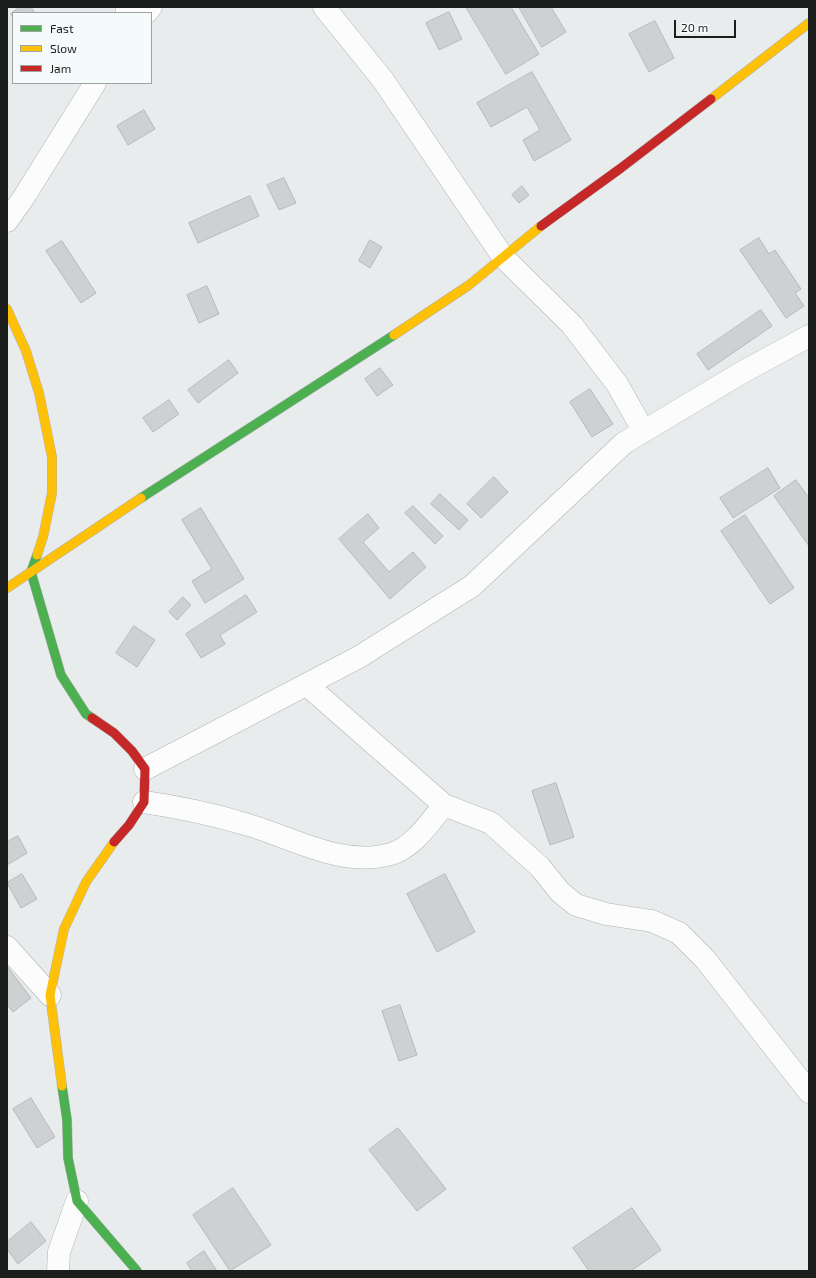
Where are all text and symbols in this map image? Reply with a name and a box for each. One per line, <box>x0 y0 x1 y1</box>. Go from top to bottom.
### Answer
legend <box>12 12 152 84</box>
scale bar <box>676 12 738 38</box>
text: 20 m <box>681 20 708 34</box>
text: Fast <box>50 21 73 35</box>
text: Slow <box>50 41 77 55</box>
text: Jam <box>50 61 71 75</box>

